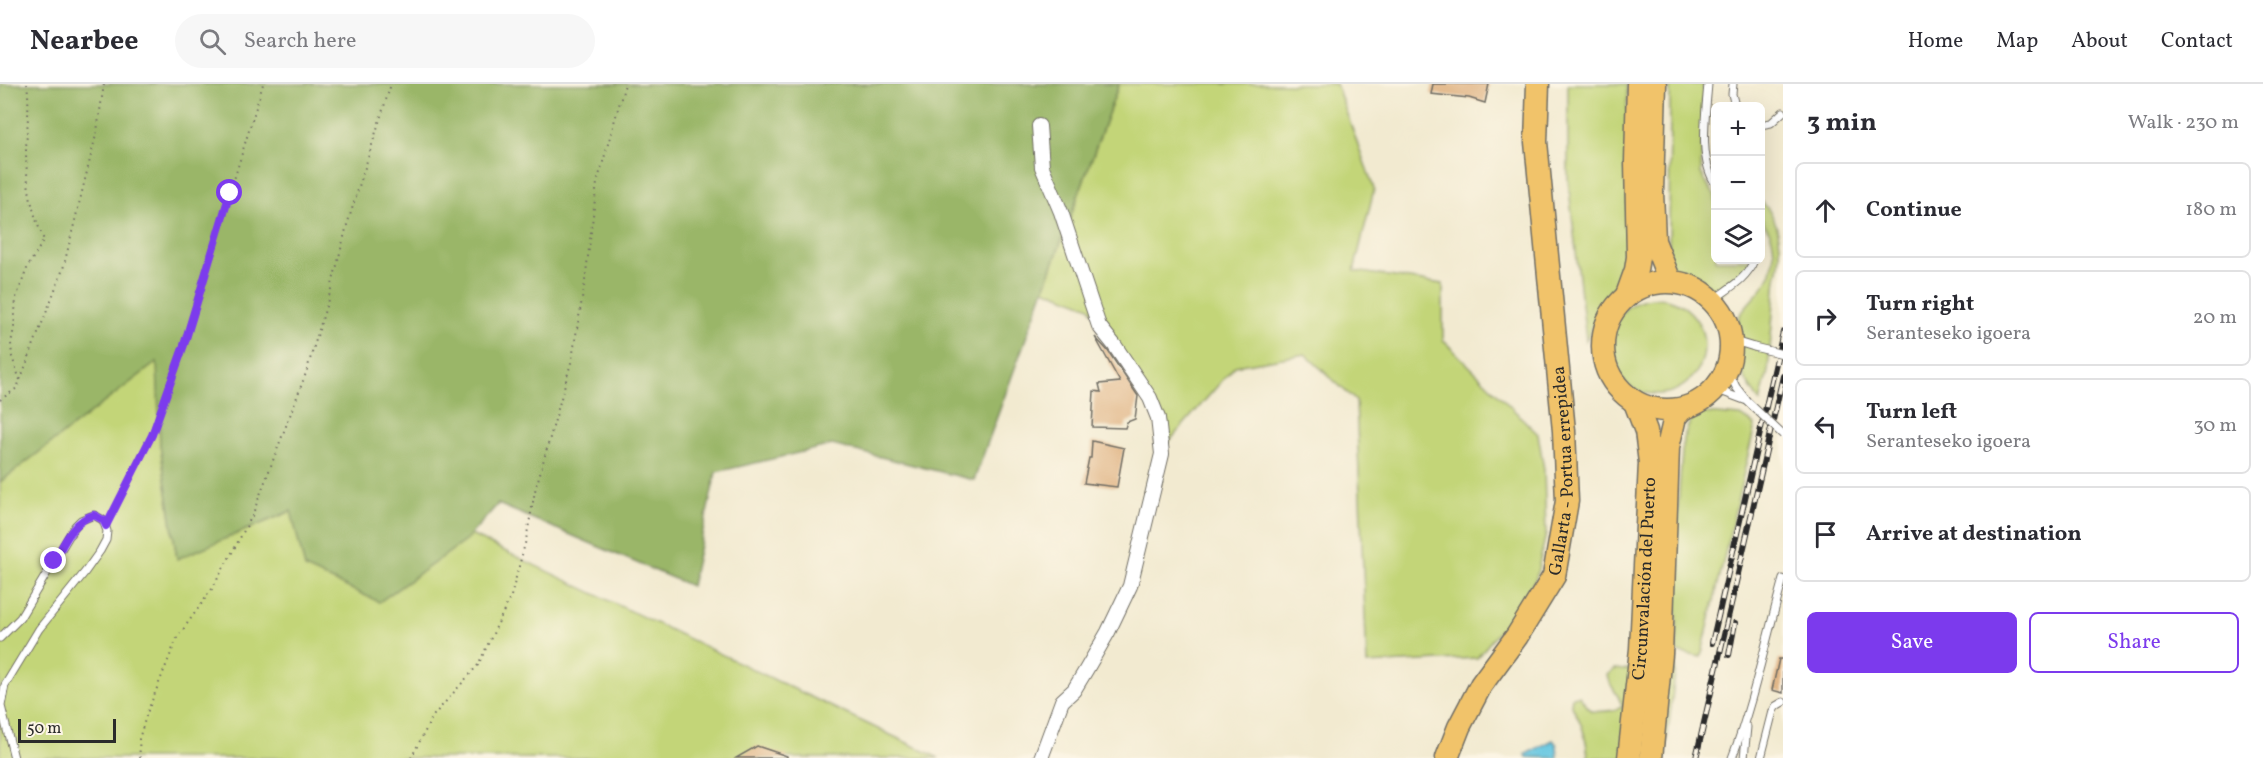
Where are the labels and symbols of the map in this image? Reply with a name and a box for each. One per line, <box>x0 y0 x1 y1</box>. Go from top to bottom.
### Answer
route start <box>216 179 242 205</box>
street label: Gallarta - Portua errepidea <box>1543 365 1581 578</box>
street label: Circunvalación del Puerto <box>1627 477 1663 682</box>
route end <box>40 547 66 573</box>
scale bar <box>18 716 116 744</box>

